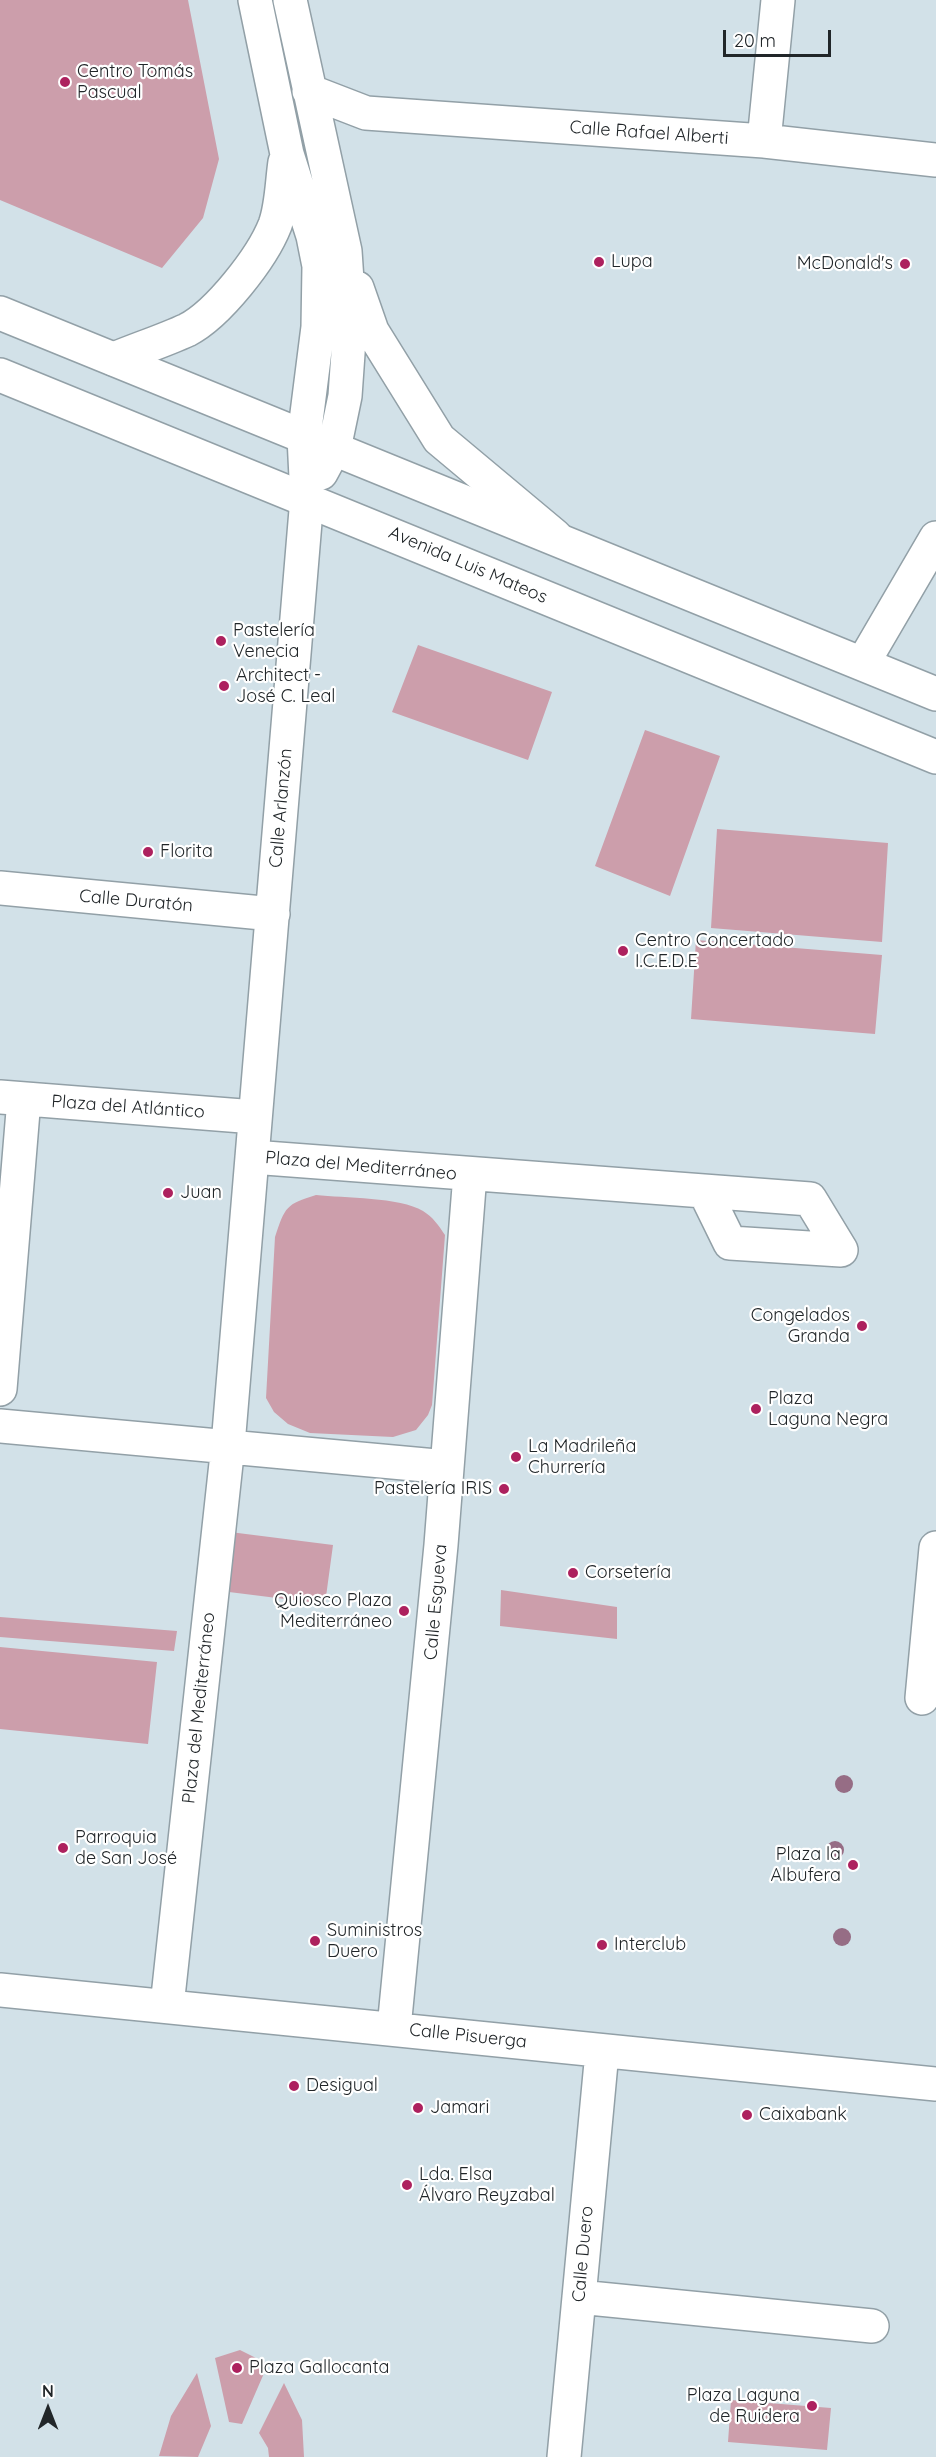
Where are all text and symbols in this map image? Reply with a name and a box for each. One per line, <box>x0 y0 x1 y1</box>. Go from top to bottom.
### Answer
scale bar <box>726 18 834 56</box>
text: 20 m <box>734 29 776 52</box>
place label: Centro Tomás Pascual <box>77 61 193 104</box>
marker: Centro Tomás Pascual <box>58 75 72 89</box>
street label: Calle Rafael Alberti <box>569 117 729 149</box>
place label: Lupa <box>611 251 653 273</box>
place label: McDonald's <box>797 253 893 275</box>
marker: Lupa <box>592 255 606 269</box>
marker: McDonald's <box>898 257 912 271</box>
street label: Avenida Luis Mateos <box>386 522 550 608</box>
place label: Pastelería Venecia <box>233 620 315 662</box>
marker: Pastelería Venecia <box>214 634 228 648</box>
place label: Architect - José C. Leal <box>236 665 335 708</box>
marker: Architect - José C. Leal <box>217 679 231 693</box>
street label: Calle Arlanzón <box>265 747 297 869</box>
place label: Florita <box>160 841 213 863</box>
marker: Florita <box>141 845 155 859</box>
street label: Calle Duratón <box>78 885 194 917</box>
place label: Centro Concertado I.C.E.D.E <box>635 930 794 972</box>
marker: Centro Concertado I.C.E.D.E <box>616 944 630 958</box>
street label: Plaza del Atlántico <box>51 1091 205 1123</box>
street label: Plaza del Mediterráneo <box>264 1147 458 1185</box>
place label: Juan <box>180 1182 222 1204</box>
marker: Juan <box>161 1186 175 1200</box>
place label: Congelados Granda <box>751 1305 850 1348</box>
marker: Congelados Granda <box>855 1319 869 1333</box>
place label: Plaza Laguna Negra <box>768 1388 888 1430</box>
marker: Plaza Laguna Negra <box>749 1402 763 1416</box>
place label: La Madrileña Churrería <box>528 1436 636 1478</box>
marker: La Madrileña Churrería <box>509 1450 523 1464</box>
place label: Pastelería IRIS <box>374 1478 492 1500</box>
marker: Pastelería IRIS <box>497 1482 511 1496</box>
street label: Calle Esgueva <box>420 1543 452 1661</box>
place label: Corsetería <box>585 1562 671 1584</box>
marker: Corsetería <box>566 1566 580 1580</box>
place label: Quiosco Plaza Mediterráneo <box>274 1590 392 1632</box>
marker: Quiosco Plaza Mediterráneo <box>397 1604 411 1618</box>
street label: Plaza del Mediterráneo <box>178 1611 220 1805</box>
place label: Parroquia de San José <box>75 1827 177 1870</box>
marker: Parroquia de San José <box>56 1841 70 1855</box>
place label: Plaza la Albufera <box>770 1844 841 1886</box>
marker: Plaza la Albufera <box>846 1858 860 1872</box>
place label: Suministros Duero <box>327 1920 422 1962</box>
marker: Suministros Duero <box>308 1934 322 1948</box>
place label: Interclub <box>614 1934 686 1956</box>
marker: Interclub <box>595 1938 609 1952</box>
street label: Calle Pisuerga <box>408 2019 528 2053</box>
place label: Desigual <box>306 2075 378 2097</box>
marker: Desigual <box>287 2079 301 2093</box>
place label: Jamari <box>430 2097 489 2119</box>
marker: Jamari <box>411 2101 425 2115</box>
place label: Caixabank <box>759 2104 847 2126</box>
marker: Caixabank <box>740 2108 754 2122</box>
place label: Lda. Elsa Álvaro Reyzabal <box>419 2164 555 2206</box>
marker: Lda. Elsa Álvaro Reyzabal <box>400 2178 414 2192</box>
street label: Calle Duero <box>568 2205 598 2303</box>
place label: Plaza Gallocanta <box>249 2357 390 2379</box>
marker: Plaza Gallocanta <box>230 2361 244 2375</box>
north arrow <box>18 2379 78 2439</box>
text: N <box>42 2381 54 2401</box>
place label: Plaza Laguna de Ruidera <box>687 2385 800 2428</box>
marker: Plaza Laguna de Ruidera <box>805 2399 819 2413</box>

